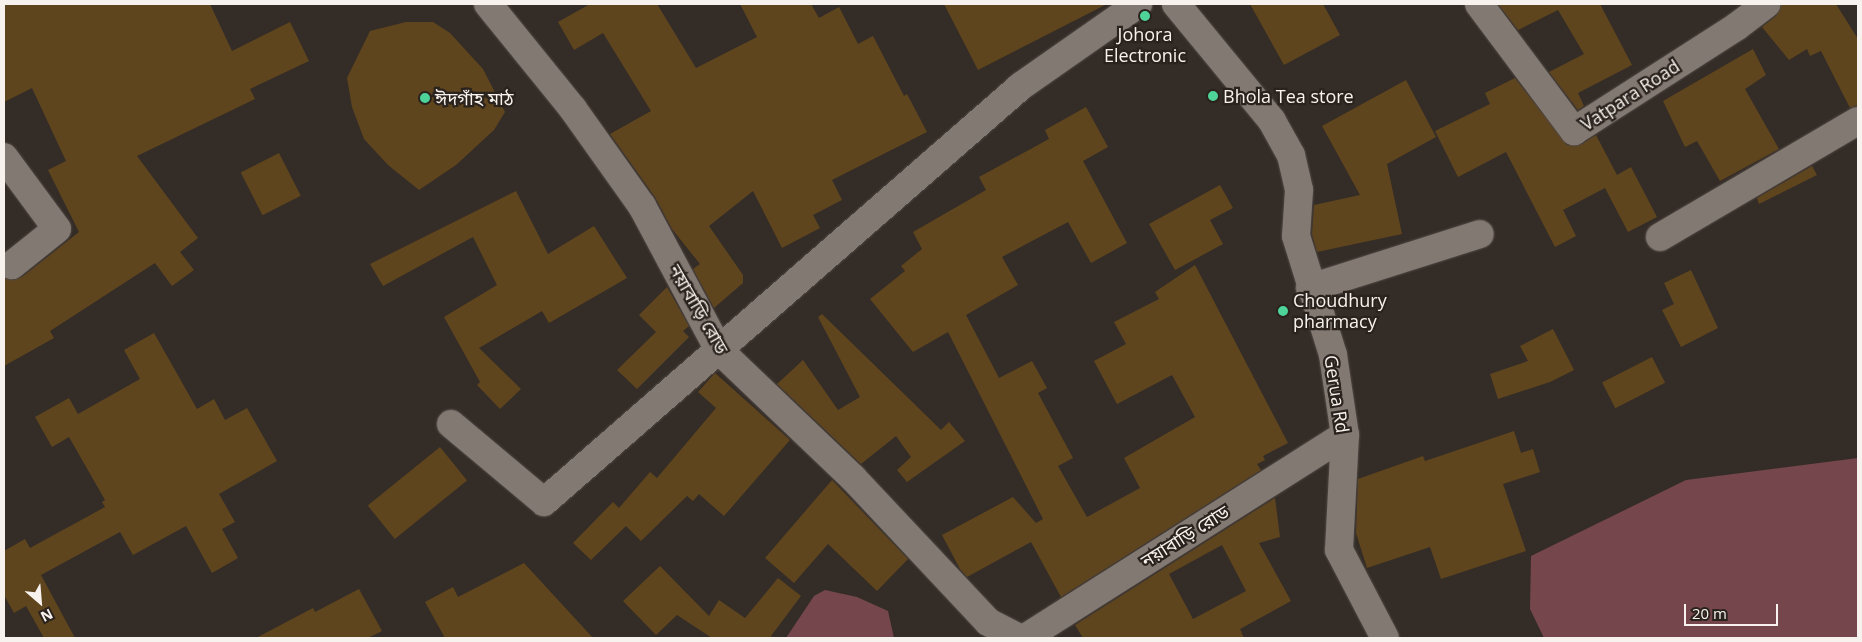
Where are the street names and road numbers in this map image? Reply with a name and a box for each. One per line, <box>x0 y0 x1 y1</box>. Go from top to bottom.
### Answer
street label: Vatpara Road <box>1577 55 1683 135</box>
street label: নয়াবাড়ি রোড <box>665 261 733 357</box>
street label: Gerua Rd <box>1320 354 1354 434</box>
street label: নয়াবাড়ি রোড <box>1137 500 1233 572</box>

